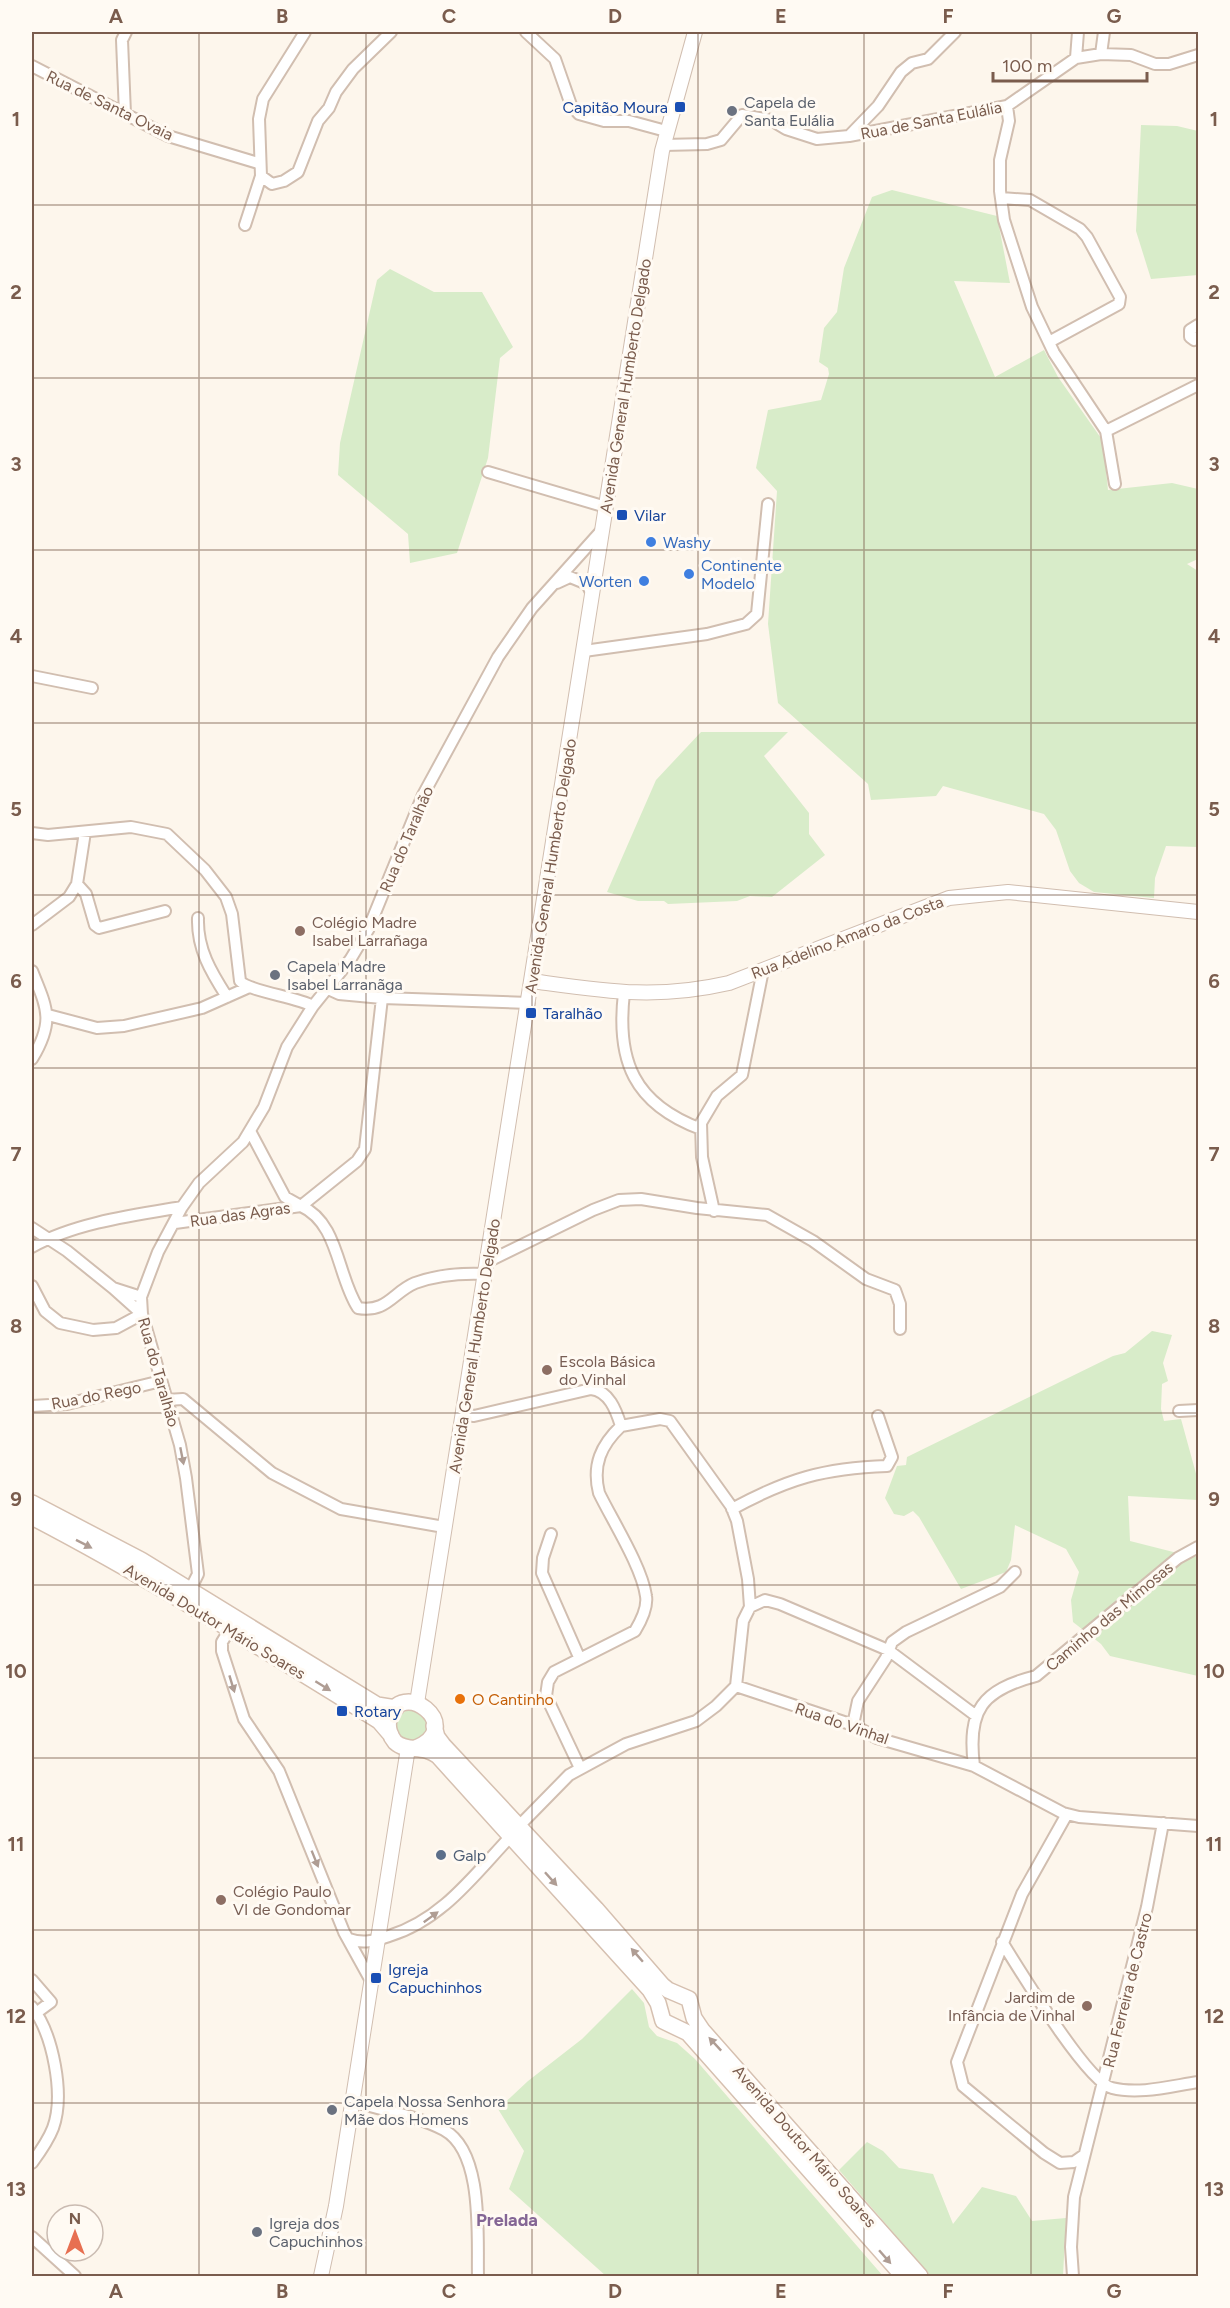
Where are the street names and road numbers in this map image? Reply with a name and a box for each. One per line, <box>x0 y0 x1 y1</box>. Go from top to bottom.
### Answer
street label: Rua de Santa Ovaia <box>43 67 176 144</box>
street label: Rua de Santa Eulália <box>859 97 1003 144</box>
street label: Avenida General Humberto Delgado <box>596 257 655 515</box>
street label: Avenida General Humberto Delgado <box>521 737 580 995</box>
street label: Rua do Taralhão <box>376 783 437 895</box>
street label: Rua Adelino Amaro da Costa <box>748 892 946 983</box>
street label: Rua das Agras <box>189 1198 291 1231</box>
street label: Avenida General Humberto Delgado <box>445 1217 504 1475</box>
street label: Rua do Taralhão <box>134 1315 183 1429</box>
street label: Rua do Rego <box>50 1377 143 1414</box>
street label: Caminho das Mimosas <box>1042 1558 1177 1675</box>
street label: Avenida Doutor Mário Soares <box>121 1560 309 1683</box>
street label: Rua do Vinhal <box>792 1699 891 1748</box>
street label: Rua Ferreira de Castro <box>1099 1911 1156 2070</box>
street label: Avenida Doutor Mário Soares <box>729 2061 880 2231</box>

